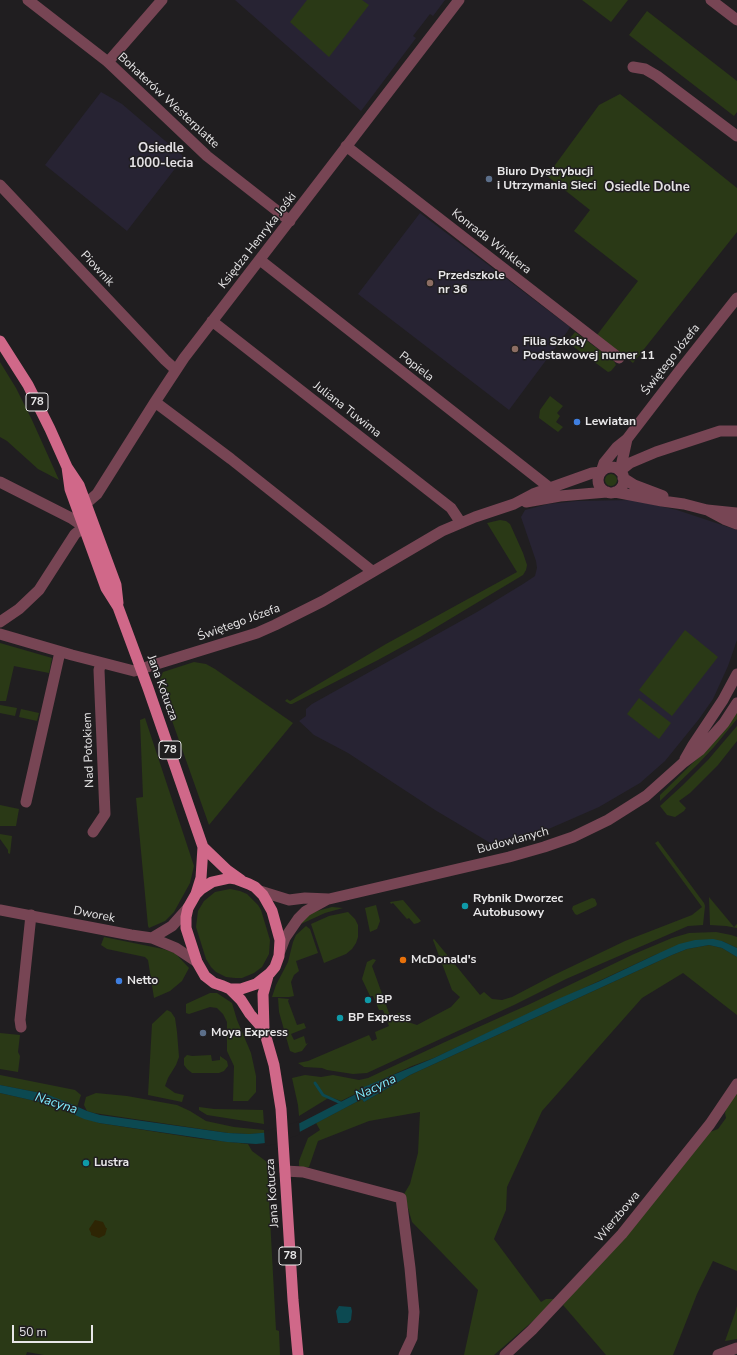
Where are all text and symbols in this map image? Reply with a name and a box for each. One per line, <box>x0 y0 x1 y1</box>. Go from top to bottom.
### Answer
street label: Bohaterów Westerplatte <box>114 50 222 152</box>
district label: Osiedle 1000-lecia <box>129 141 193 172</box>
place label: Biuro Dystrybucji i Utrzymania Sieci <box>497 165 596 193</box>
marker: Biuro Dystrybucji i Utrzymania Sieci <box>484 174 494 184</box>
district label: Osiedle Dolne <box>604 180 690 196</box>
street label: Księdza Henryka Jośki <box>216 190 300 292</box>
street label: Konrada Winklera <box>448 206 534 278</box>
street label: Piownik <box>77 248 117 290</box>
place label: Przedszkole nr 36 <box>438 269 505 297</box>
marker: Przedszkole nr 36 <box>425 278 435 288</box>
street label: Świętego Józefa <box>639 321 703 399</box>
place label: Filia Szkoły Podstawowej numer 11 <box>523 335 655 363</box>
marker: Filia Szkoły Podstawowej numer 11 <box>510 344 520 354</box>
street label: Popiela <box>396 349 436 385</box>
street label: Juliana Tuwima <box>310 379 384 441</box>
road number: 78 <box>26 393 48 411</box>
place label: Lewiatan <box>585 415 636 429</box>
marker: Lewiatan <box>572 417 582 427</box>
street label: Świętego Józefa <box>196 601 282 645</box>
street label: Jana Kotucza <box>143 653 181 723</box>
street label: Nad Potokiem <box>80 712 98 788</box>
road number: 78 <box>159 741 181 759</box>
street label: Budowlanych <box>476 825 550 857</box>
place label: Rybnik Dworzec Autobusowy <box>473 892 563 920</box>
marker: Rybnik Dworzec Autobusowy <box>460 901 470 911</box>
street label: Dworek <box>72 904 116 926</box>
place label: McDonald's <box>411 953 476 967</box>
marker: McDonald's <box>398 955 408 965</box>
place label: Netto <box>127 974 158 988</box>
marker: Netto <box>114 976 124 986</box>
place label: BP <box>376 993 392 1007</box>
marker: BP <box>363 995 373 1005</box>
place label: BP Express <box>348 1011 411 1025</box>
marker: BP Express <box>335 1013 345 1023</box>
place label: Moya Express <box>211 1026 288 1040</box>
marker: Moya Express <box>198 1028 208 1038</box>
water label: Nacyna <box>353 1071 399 1105</box>
water label: Nacyna <box>33 1090 79 1118</box>
place label: Lustra <box>94 1156 129 1170</box>
marker: Lustra <box>81 1158 91 1168</box>
street label: Jana Kotucza <box>263 1158 283 1228</box>
street label: Wierzbowa <box>593 1189 643 1245</box>
road number: 78 <box>279 1247 301 1265</box>
scale bar <box>14 1317 95 1343</box>
text: 50 m <box>19 1324 47 1340</box>

